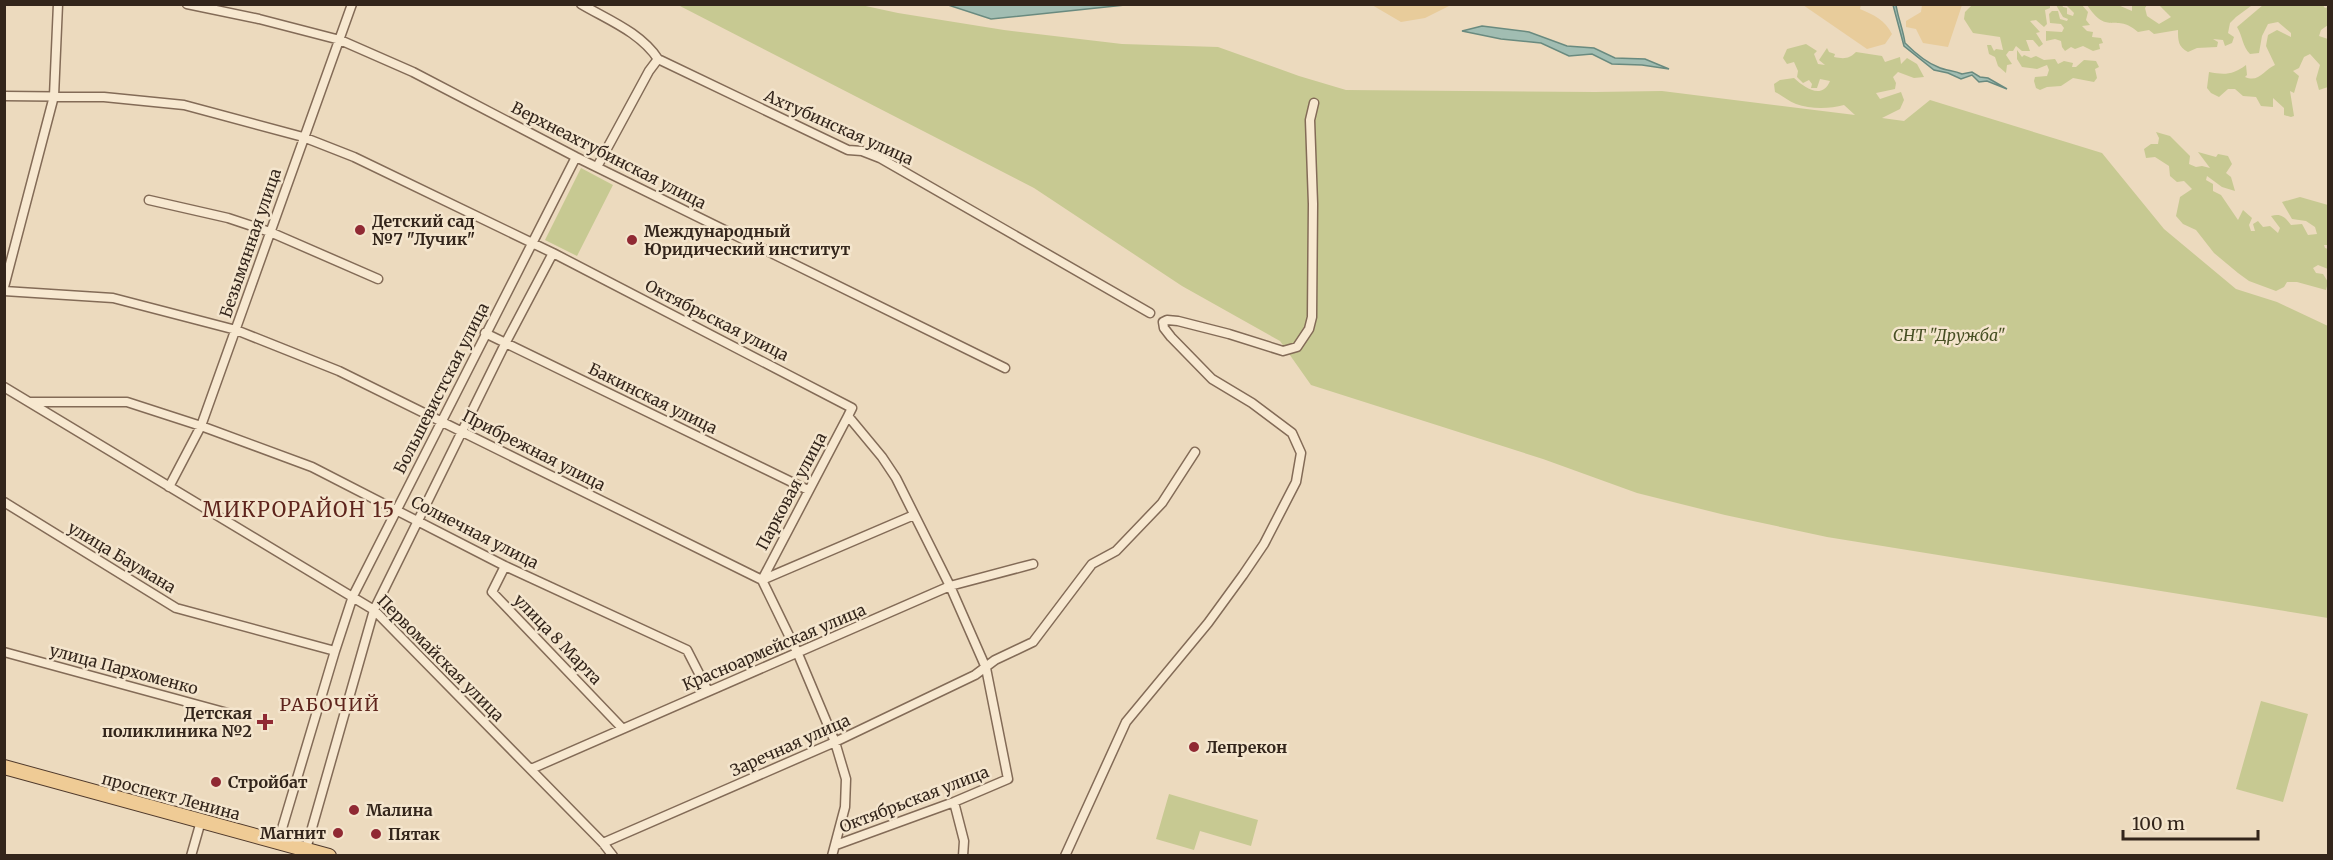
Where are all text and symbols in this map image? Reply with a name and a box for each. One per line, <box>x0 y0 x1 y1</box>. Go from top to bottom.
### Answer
street label: Ахтубинская улица <box>760 85 917 169</box>
street label: Верхнеахтубинская улица <box>508 97 710 213</box>
street label: Безымянная улица <box>215 165 285 320</box>
place label: Детский сад №7 "Лучик" <box>372 211 475 249</box>
place label: Международный Юридический институт <box>644 221 850 259</box>
marker: Детский сад №7 "Лучик" <box>353 223 367 237</box>
marker: Международный Юридический институт <box>625 233 639 247</box>
street label: Октябрьская улица <box>642 275 793 365</box>
street label: Большевистская улица <box>389 299 493 477</box>
park label: СНТ "Дружба" <box>1893 325 2005 345</box>
street label: Бакинская улица <box>585 358 721 438</box>
street label: Прибрежная улица <box>459 405 609 495</box>
street label: Парковая улица <box>752 428 831 553</box>
street label: Солнечная улица <box>408 491 543 573</box>
district label: МИКРОРАЙОН 15 <box>202 496 396 522</box>
street label: улица Баумана <box>64 517 180 597</box>
street label: улица 8 Марта <box>510 590 607 689</box>
street label: Первомайская улица <box>374 591 509 726</box>
street label: Красноармейская улица <box>679 599 869 695</box>
street label: улица Пархоменко <box>48 640 200 698</box>
district label: РАБОЧИЙ <box>280 693 380 716</box>
place label: Детская поликлиника №2 <box>102 703 252 741</box>
street label: Заречная улица <box>727 709 853 780</box>
marker: Детская поликлиника №2 <box>256 713 274 731</box>
place label: Лепрекон <box>1206 737 1287 757</box>
marker: Лепрекон <box>1187 740 1201 754</box>
street label: Октябрьская улица <box>836 761 992 837</box>
street label: проспект Ленина <box>100 768 243 824</box>
place label: Стройбат <box>228 772 308 792</box>
marker: Стройбат <box>209 775 223 789</box>
place label: Малина <box>366 800 433 820</box>
marker: Малина <box>347 803 361 817</box>
scale bar <box>2123 803 2258 841</box>
text: 100 m <box>2132 812 2185 835</box>
place label: Магнит <box>260 823 326 843</box>
place label: Пятак <box>388 824 440 844</box>
marker: Магнит <box>331 826 345 840</box>
marker: Пятак <box>369 827 383 841</box>

